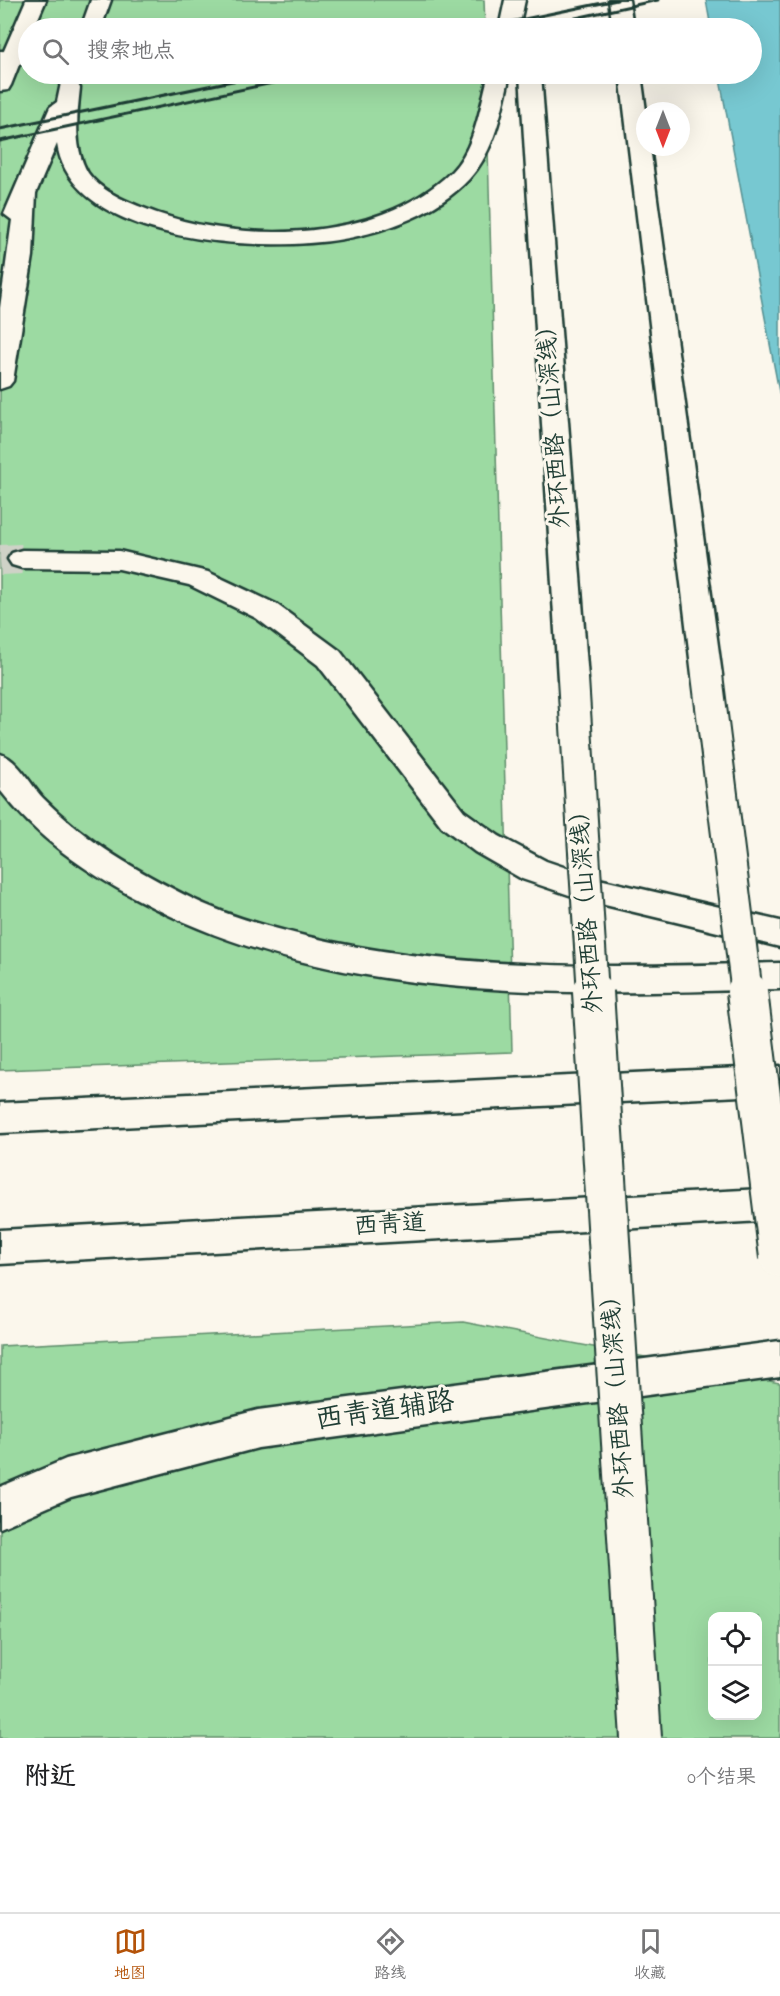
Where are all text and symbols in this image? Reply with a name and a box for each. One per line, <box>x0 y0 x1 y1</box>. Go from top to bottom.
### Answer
search box <box>18 18 762 84</box>
icon: search <box>39 35 72 68</box>
text: 搜索地点 <box>87 36 175 68</box>
north arrow <box>636 102 690 156</box>
street label: 外环西路（山深线） <box>530 312 580 530</box>
street label: 外环西路（山深线） <box>563 797 613 1015</box>
street label: 西青道 <box>353 1207 427 1245</box>
street label: 外环西路（山深线） <box>594 1282 644 1500</box>
street label: 西青道辅路 <box>313 1382 457 1442</box>
map controls <box>708 1612 762 1720</box>
button: locate <box>708 1612 762 1666</box>
button: layers <box>708 1666 762 1720</box>
text: 附近 <box>24 1759 76 1797</box>
text: 0个结果 <box>687 1764 756 1793</box>
tab: 地图 <box>114 1925 147 1986</box>
tab: 路线 <box>374 1925 407 1986</box>
tab: 收藏 <box>634 1925 667 1986</box>

